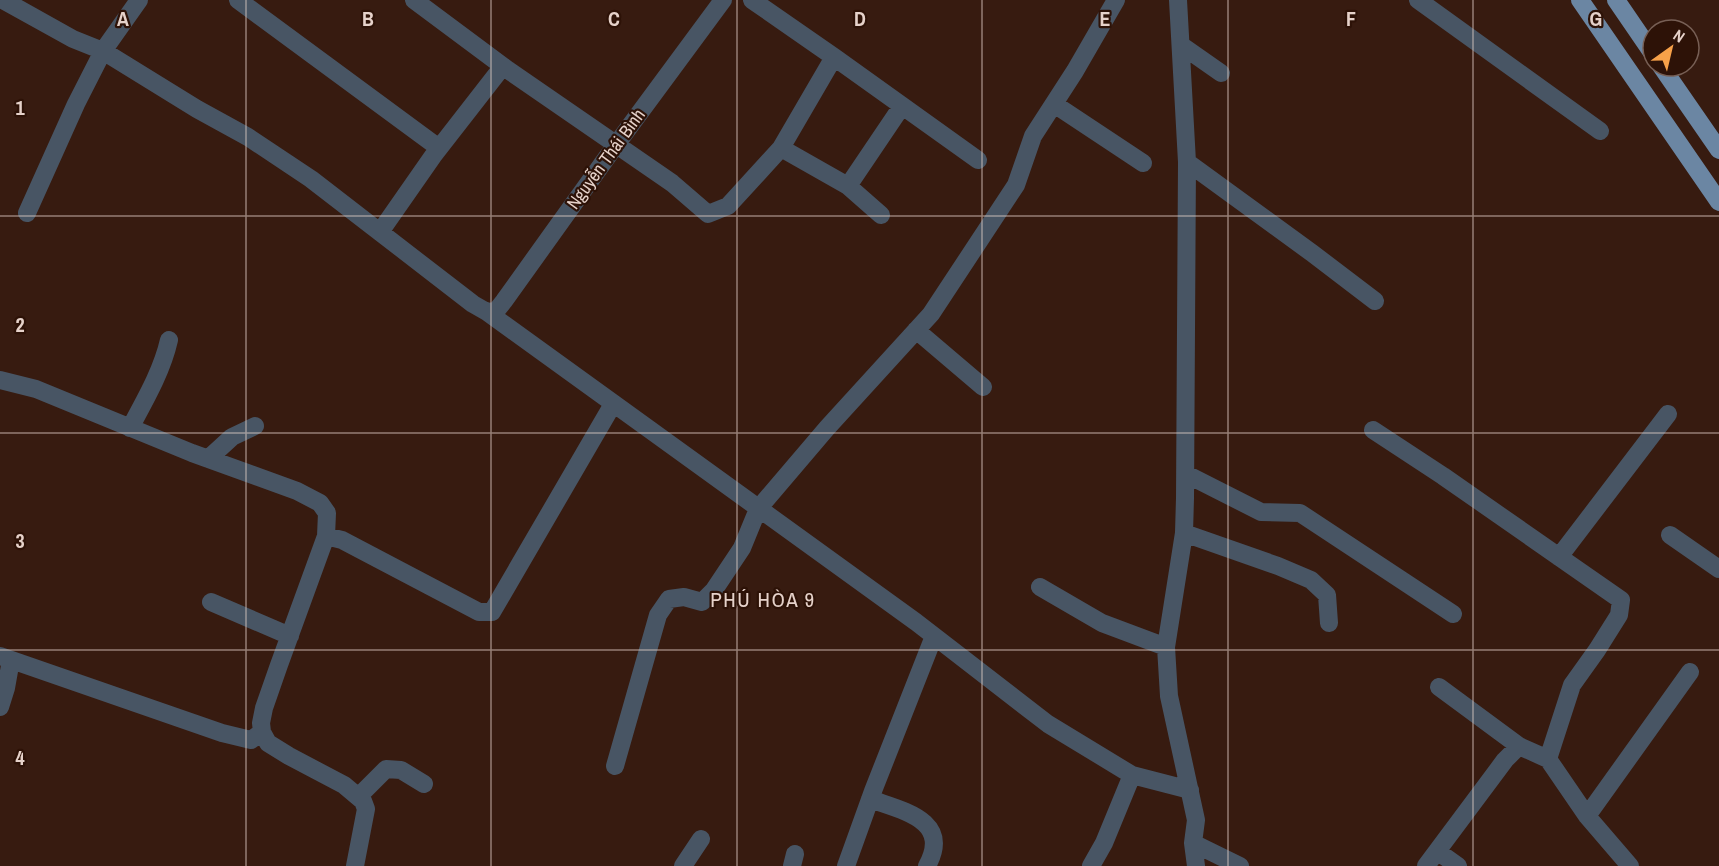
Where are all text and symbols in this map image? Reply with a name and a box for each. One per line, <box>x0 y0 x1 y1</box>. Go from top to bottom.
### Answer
text: A <box>117 5 129 32</box>
text: B <box>362 5 374 32</box>
text: C <box>608 5 620 32</box>
text: D <box>854 5 866 32</box>
text: E <box>1100 5 1111 32</box>
text: F <box>1346 5 1356 32</box>
text: G <box>1590 5 1602 32</box>
north arrow <box>1641 18 1701 78</box>
text: N <box>1669 24 1689 47</box>
text: 1 <box>15 94 25 121</box>
street label: Nguyễn Thái Bình <box>561 103 651 214</box>
text: 2 <box>15 311 25 338</box>
text: 3 <box>15 527 25 554</box>
district label: PHÚ HÒA 9 <box>710 585 816 614</box>
text: 4 <box>15 744 25 771</box>

